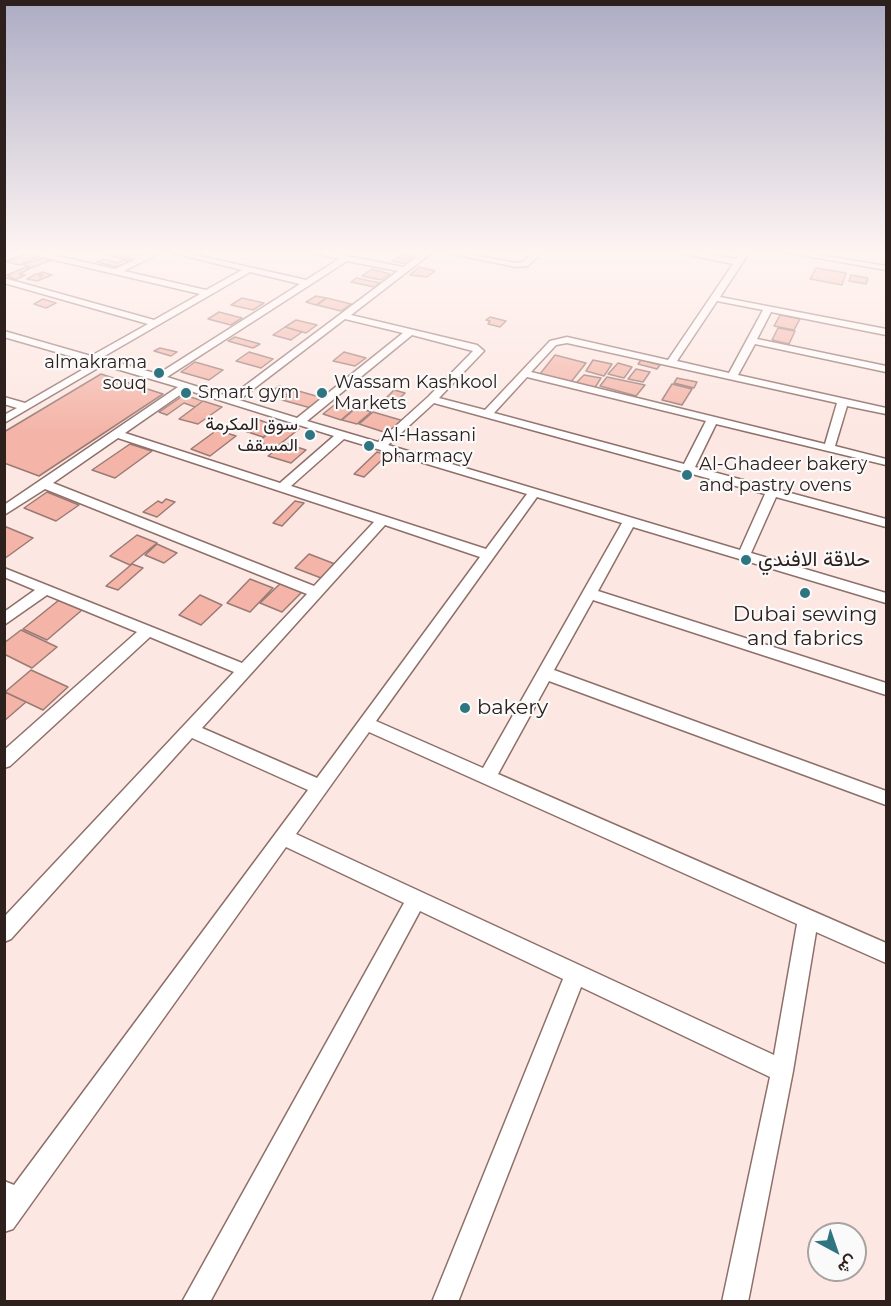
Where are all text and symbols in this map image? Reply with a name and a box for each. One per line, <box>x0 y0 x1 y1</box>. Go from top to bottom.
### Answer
place label: almakrama souq <box>44 352 147 394</box>
marker: almakrama souq <box>152 366 166 380</box>
place label: Wassam Kashkool Markets <box>334 372 498 415</box>
place label: Smart gym <box>198 382 299 404</box>
marker: Smart gym <box>179 386 193 400</box>
marker: Wassam Kashkool Markets <box>315 386 329 400</box>
place label: سوق المكرمة المسقف <box>205 414 298 456</box>
place label: Al-Hassani pharmacy <box>381 425 476 468</box>
marker: سوق المكرمة المسقف <box>303 428 317 442</box>
marker: Al-Hassani pharmacy <box>362 439 376 453</box>
place label: Al-Ghadeer bakery and pastry ovens <box>699 454 867 496</box>
marker: Al-Ghadeer bakery and pastry ovens <box>680 468 694 482</box>
place label: حلاقة الافندي <box>758 547 870 573</box>
marker: حلاقة الافندي <box>739 553 753 567</box>
marker: Dubai sewing and fabrics <box>798 586 812 600</box>
place label: Dubai sewing and fabrics <box>733 602 877 652</box>
place label: bakery <box>477 695 548 721</box>
marker: bakery <box>458 701 472 715</box>
north arrow <box>807 1222 867 1282</box>
text: ش <box>834 1251 861 1278</box>

